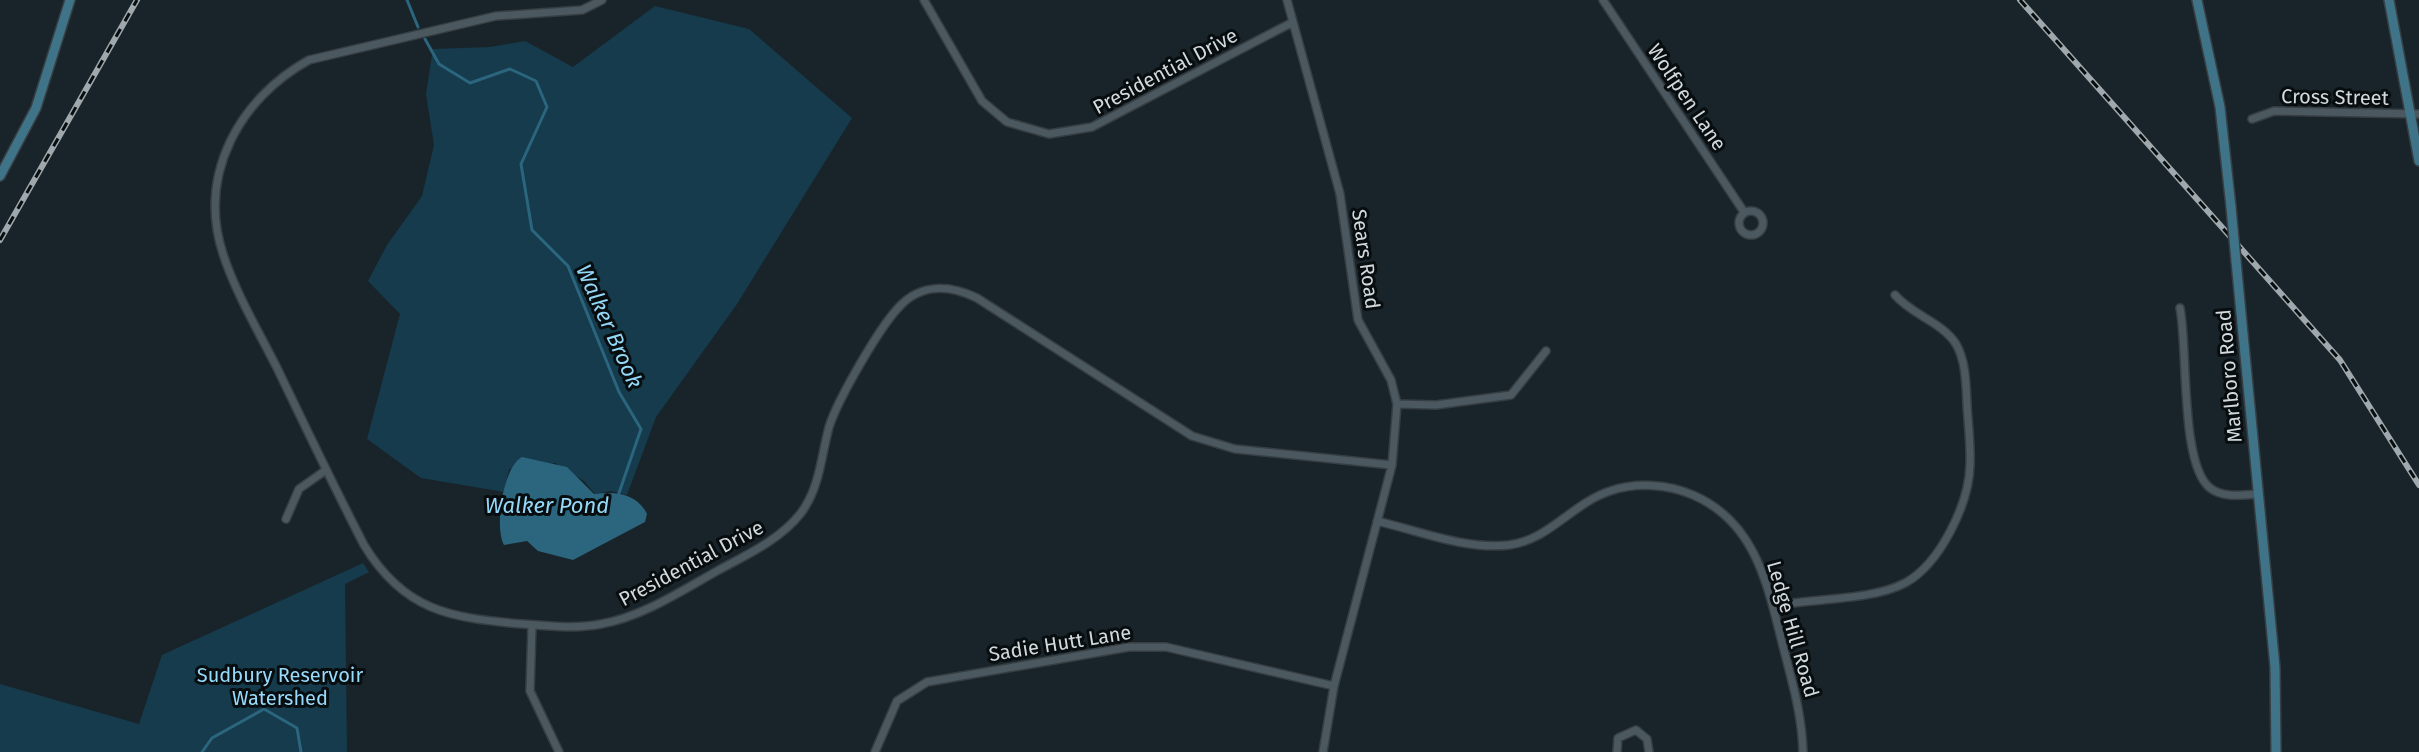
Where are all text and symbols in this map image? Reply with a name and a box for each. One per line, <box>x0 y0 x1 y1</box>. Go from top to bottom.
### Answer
street label: Presidential Drive <box>1089 23 1241 119</box>
street label: Wolfpen Lane <box>1642 39 1732 155</box>
street label: Cross Street <box>2281 84 2390 110</box>
street label: Sears Road <box>1347 207 1385 311</box>
water label: Walker Brook <box>570 260 649 392</box>
street label: Marlboro Road <box>2211 308 2247 444</box>
water label: Walker Pond <box>485 492 609 519</box>
street label: Presidential Drive <box>615 515 767 611</box>
street label: Ledge Hill Road <box>1762 558 1824 700</box>
street label: Sadie Hutt Lane <box>987 620 1133 666</box>
park label: Sudbury Reservoir Watershed <box>197 663 363 710</box>

